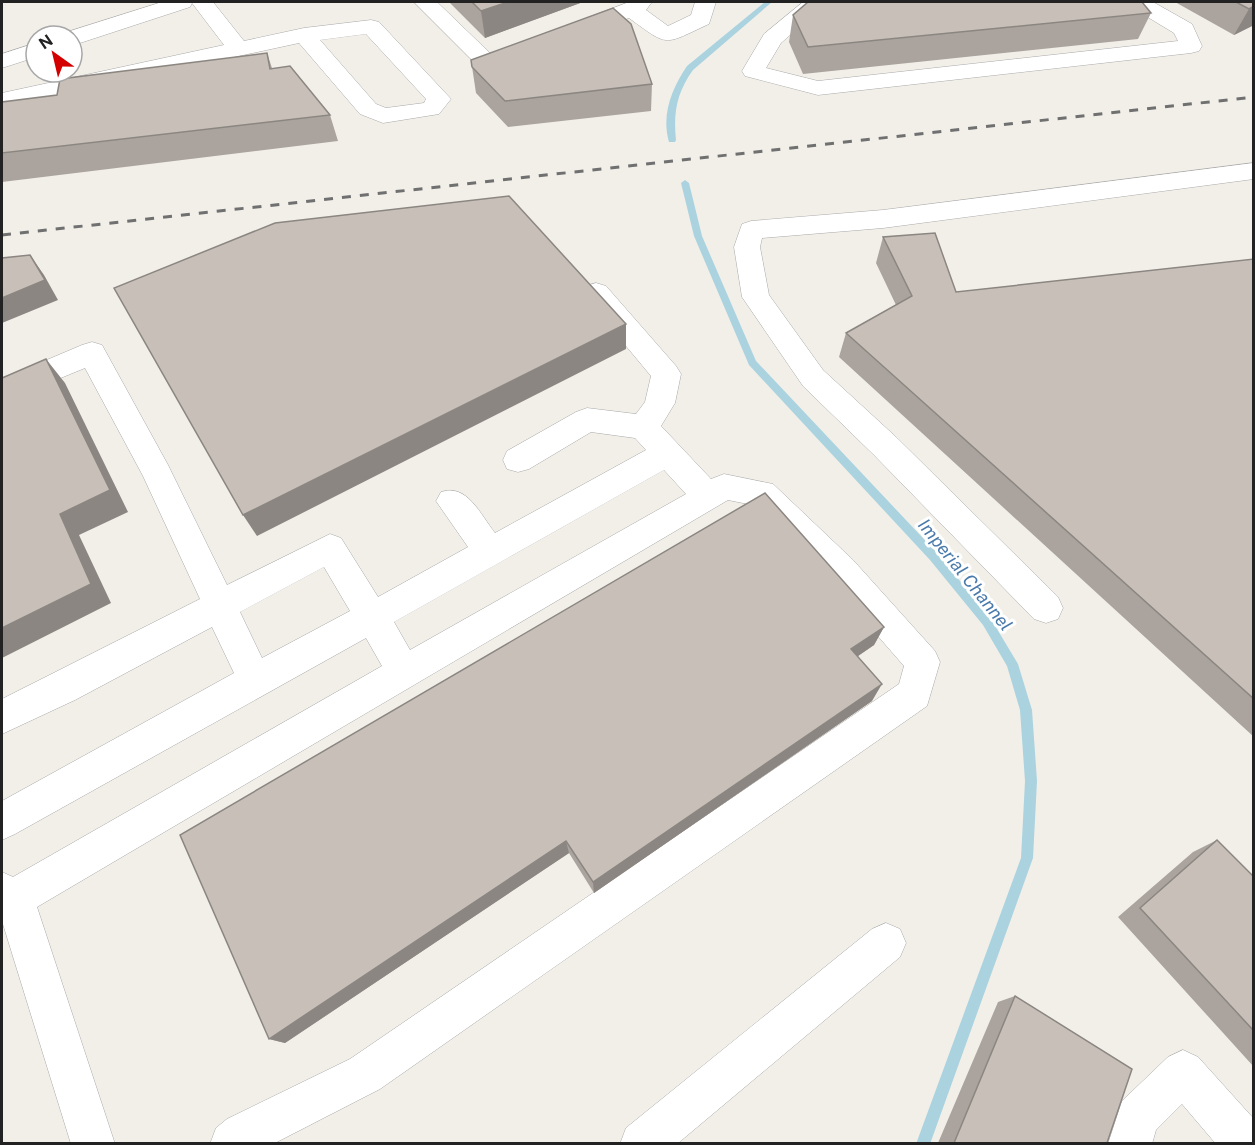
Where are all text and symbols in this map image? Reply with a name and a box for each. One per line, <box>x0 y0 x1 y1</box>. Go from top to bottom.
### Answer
north arrow <box>24 24 84 84</box>
text: N <box>35 31 56 53</box>
water label: Imperial Channel <box>914 515 1017 635</box>

